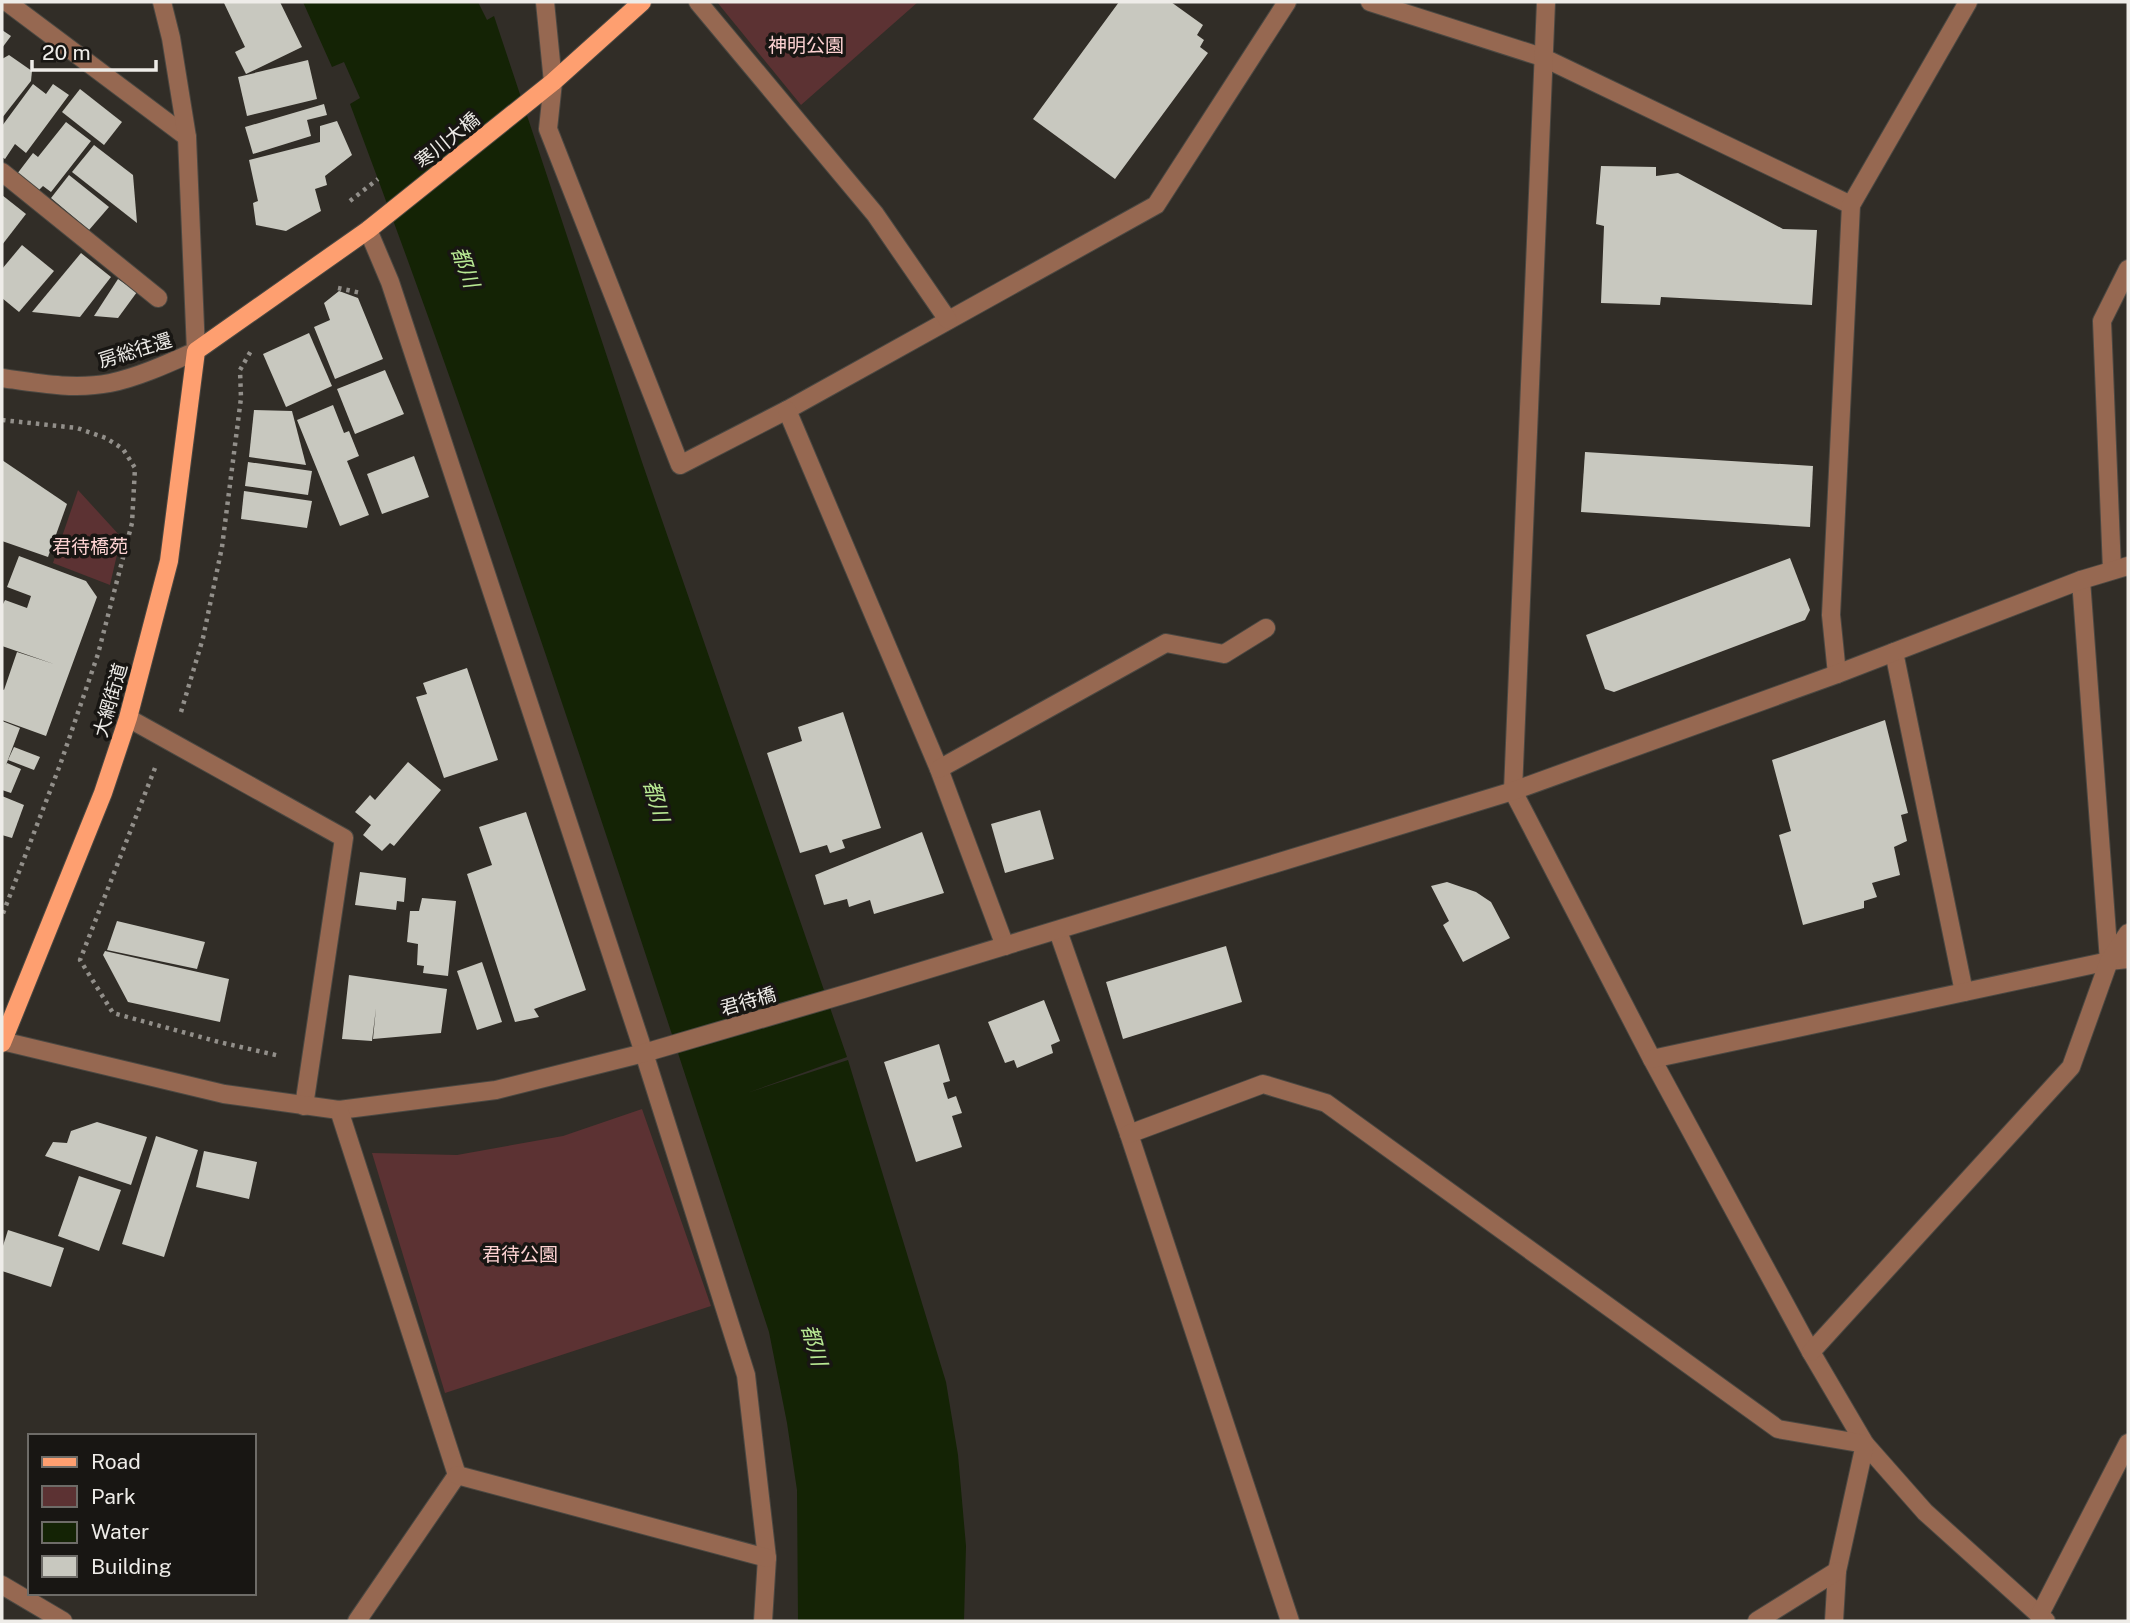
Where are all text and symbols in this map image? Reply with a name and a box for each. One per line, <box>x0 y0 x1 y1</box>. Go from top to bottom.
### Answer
scale bar <box>32 28 156 72</box>
park label: 神明公園 <box>768 34 844 56</box>
text: 20 m <box>42 40 91 65</box>
street label: 寒川大橋 <box>411 108 483 172</box>
water label: 都川 <box>447 243 485 293</box>
street label: 房総往還 <box>95 328 175 372</box>
park label: 君待橋苑 <box>52 535 128 557</box>
street label: 大網街道 <box>89 660 131 740</box>
water label: 都川 <box>639 777 675 826</box>
street label: 君待橋 <box>718 983 778 1019</box>
park label: 君待公園 <box>482 1243 558 1265</box>
water label: 都川 <box>797 1321 833 1370</box>
legend <box>28 1434 256 1595</box>
text: Road <box>91 1449 141 1474</box>
text: Park <box>91 1484 136 1509</box>
text: Water <box>91 1519 149 1544</box>
text: Building <box>91 1554 172 1579</box>

